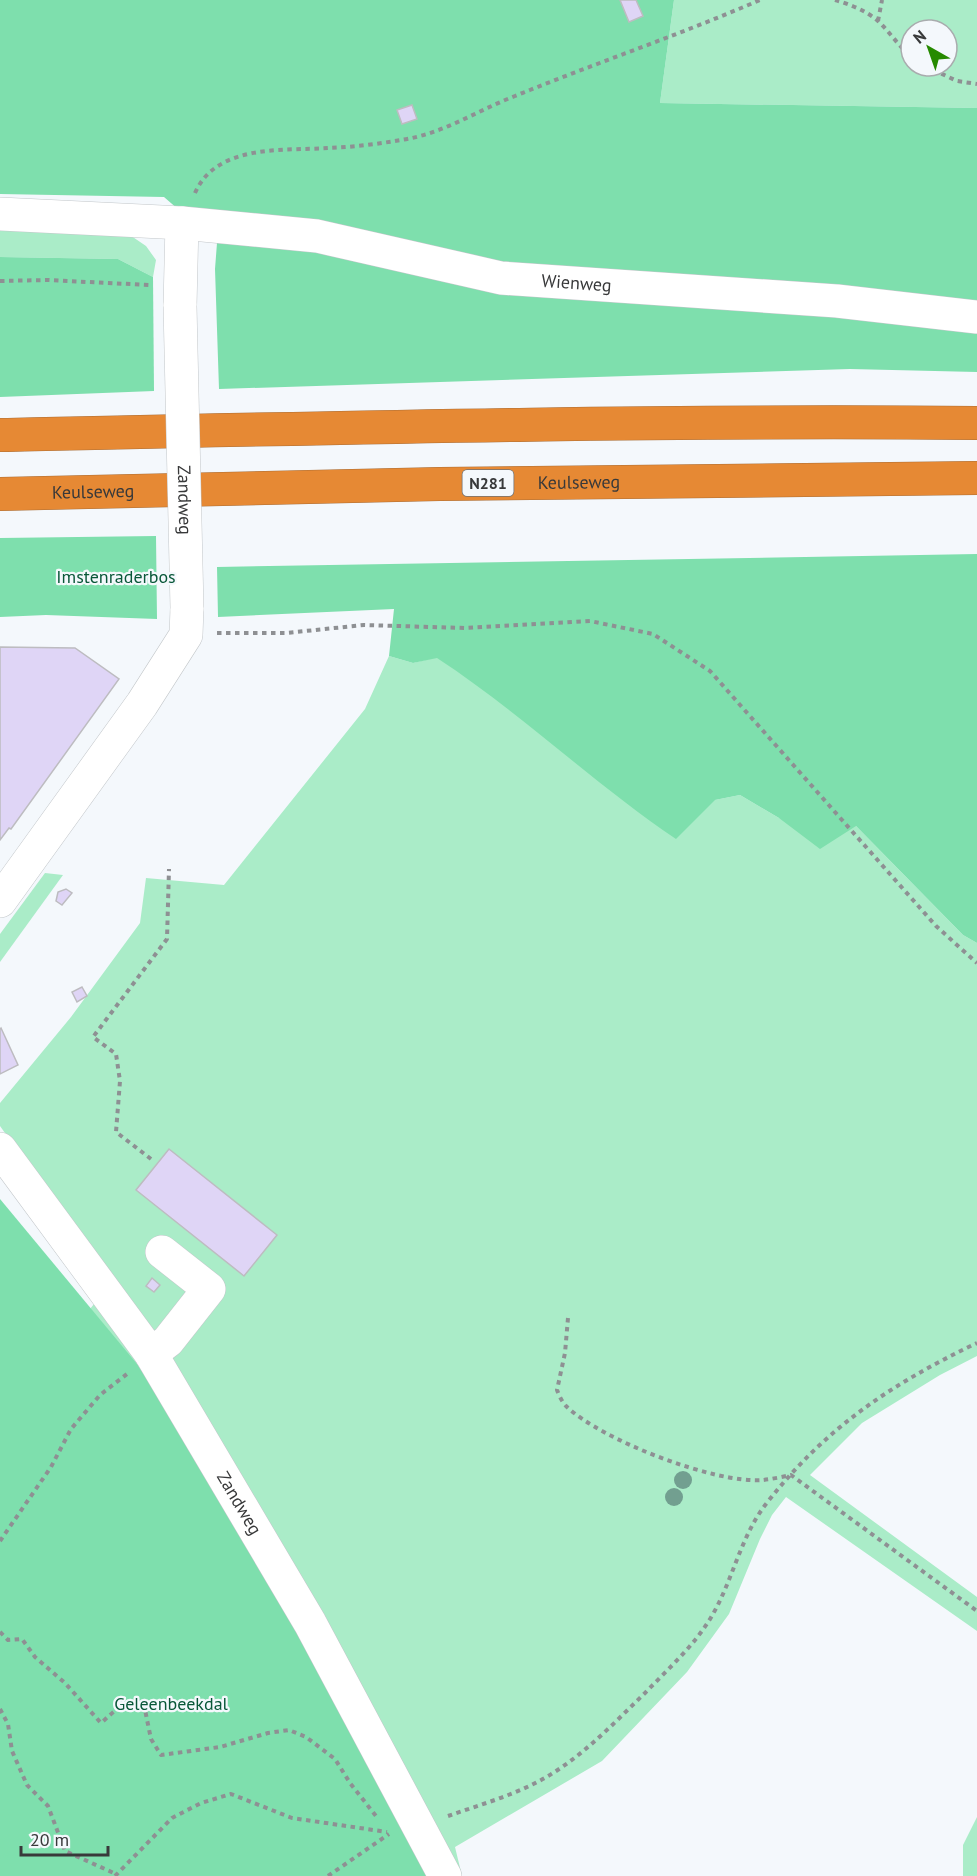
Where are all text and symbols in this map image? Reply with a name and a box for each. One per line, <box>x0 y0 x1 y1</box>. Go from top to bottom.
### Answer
north arrow <box>899 18 959 78</box>
text: N <box>909 25 930 48</box>
street label: Wienweg <box>541 269 612 297</box>
street label: Zandweg <box>173 465 197 535</box>
road number: N281 <box>462 470 514 496</box>
street label: Keulseweg <box>538 470 620 494</box>
street label: Keulseweg <box>51 479 134 504</box>
park label: Imstenraderbos <box>56 565 176 588</box>
street label: Zandweg <box>212 1467 267 1539</box>
park label: Geleenbeekdal <box>114 1692 229 1715</box>
scale bar <box>21 1819 108 1857</box>
text: 20 m <box>30 1828 69 1851</box>

